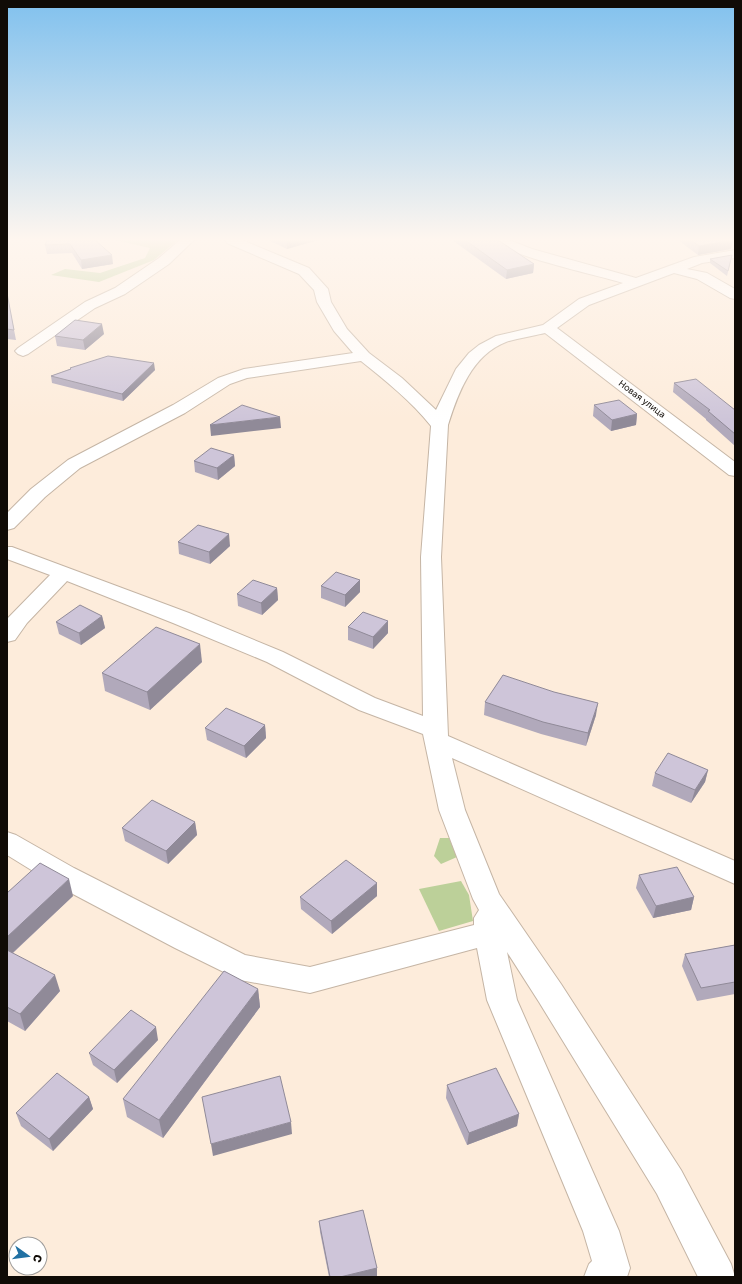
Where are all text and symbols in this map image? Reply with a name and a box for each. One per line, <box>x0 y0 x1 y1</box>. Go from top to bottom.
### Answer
street label: Новая улица <box>617 377 668 420</box>
north arrow <box>8 1236 48 1276</box>
text: С <box>31 1253 45 1264</box>

